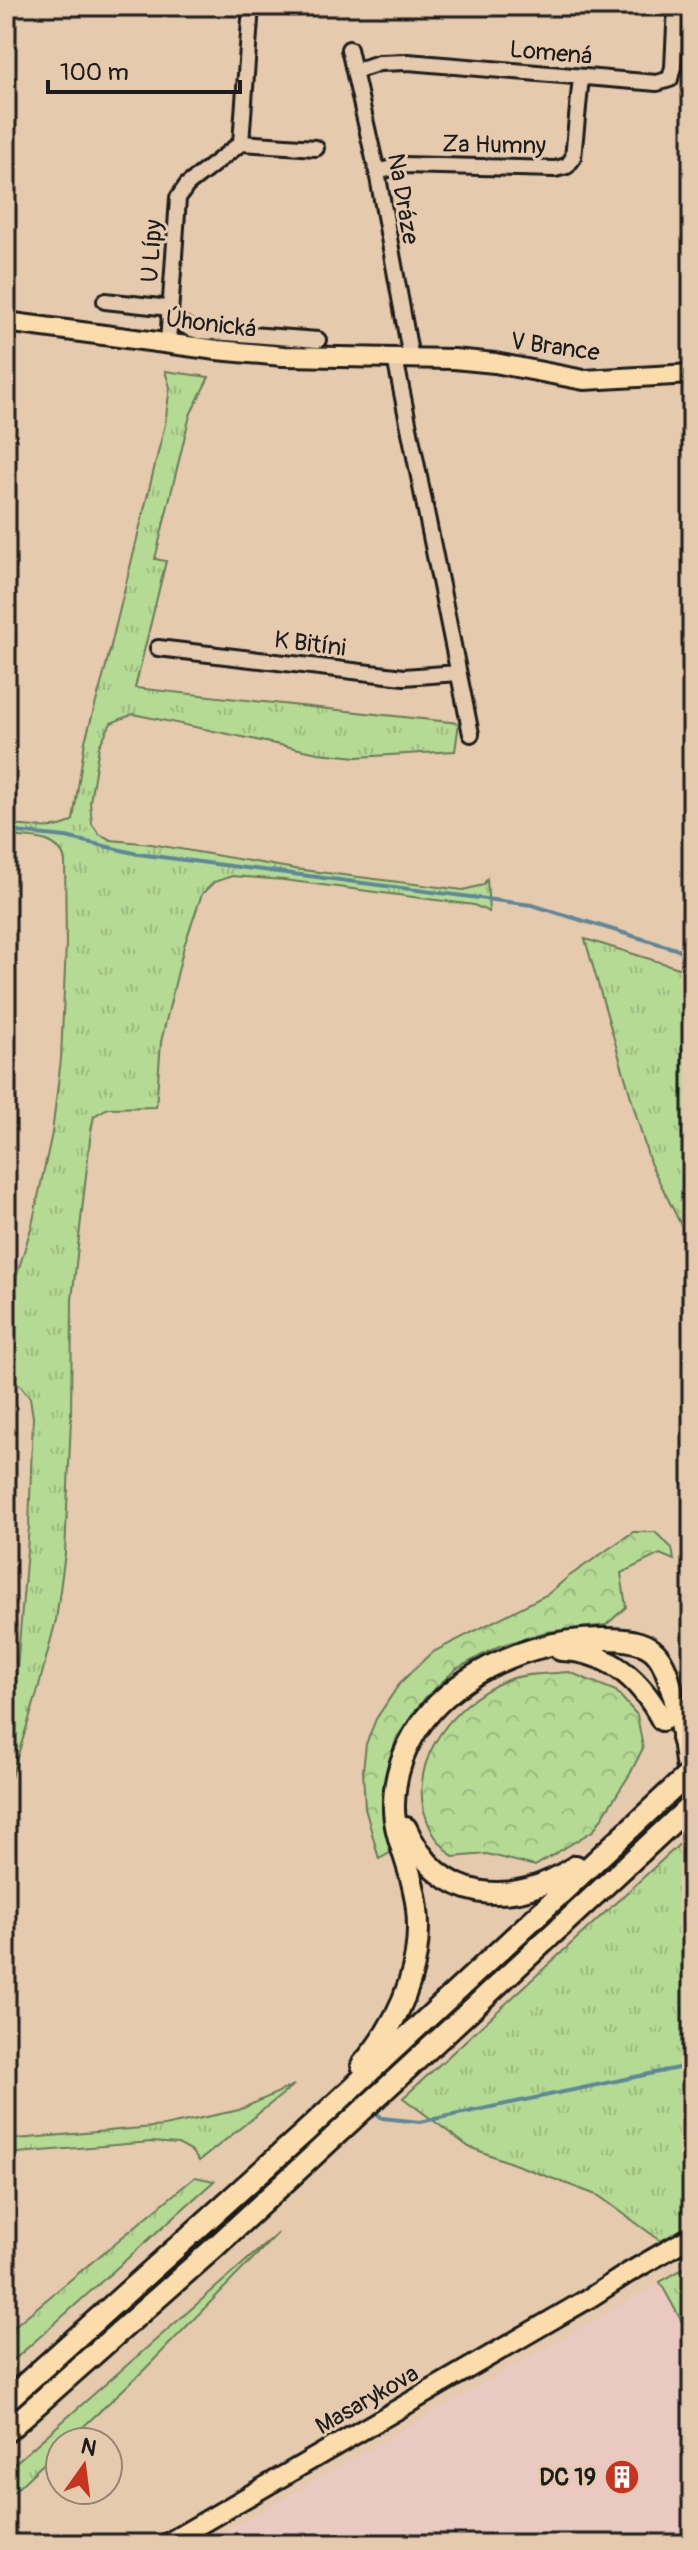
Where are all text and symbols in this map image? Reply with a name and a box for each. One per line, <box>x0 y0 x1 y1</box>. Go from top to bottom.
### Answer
street label: Lomená <box>508 35 594 71</box>
scale bar <box>48 44 240 94</box>
text: 100 m <box>60 58 129 87</box>
street label: Za Humny <box>442 130 546 160</box>
street label: Na Dráze <box>381 151 425 247</box>
street label: U Lípy <box>135 219 169 283</box>
street label: Úhonická <box>164 304 258 344</box>
street label: V Brance <box>509 326 602 368</box>
street label: K Bitíni <box>273 625 347 663</box>
street label: Masarykova <box>310 2359 424 2441</box>
north arrow <box>44 2426 124 2506</box>
text: N <box>78 2432 99 2463</box>
building icon: DC 19 <box>603 2458 641 2496</box>
place label: DC 19 <box>539 2463 596 2492</box>

